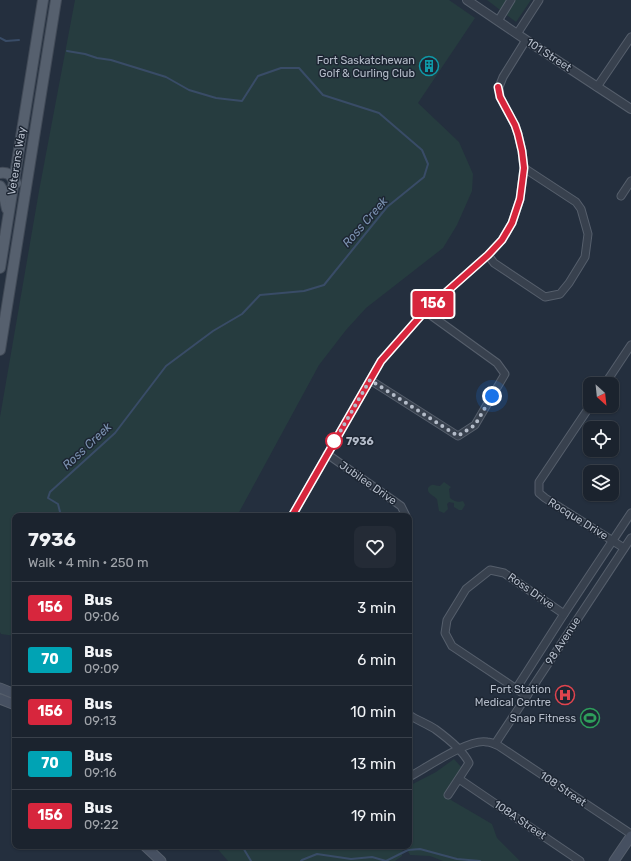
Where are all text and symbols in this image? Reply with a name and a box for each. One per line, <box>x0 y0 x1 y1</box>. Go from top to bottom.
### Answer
street label: 101 Street <box>524 36 574 75</box>
place label: Fort Saskatchewan Golf & Curling Club <box>317 54 415 80</box>
building icon: Fort Saskatchewan Golf & Curling Club <box>418 55 440 77</box>
street label: Veterans Way <box>5 126 29 196</box>
water label: Ross Creek <box>339 193 391 250</box>
line badge: 156 <box>410 291 456 317</box>
text: 156 <box>420 295 446 312</box>
north arrow <box>583 377 619 413</box>
map controls <box>583 377 619 501</box>
your location <box>482 386 502 406</box>
water label: Ross Creek <box>60 419 115 472</box>
button: locate <box>583 421 619 457</box>
marker: 7936 <box>325 432 343 450</box>
place label: 7936 <box>346 435 374 448</box>
street label: Jubilee Drive <box>337 458 399 508</box>
button: layers <box>583 465 619 501</box>
street label: Rocque Drive <box>546 495 610 543</box>
button: heart <box>354 526 396 568</box>
text: 7936 <box>28 528 76 551</box>
text: Walk · 4 min · 250 m <box>28 555 149 570</box>
street label: Ross Drive <box>505 570 557 612</box>
text: Bus <box>84 591 112 609</box>
text: 156 <box>37 599 63 616</box>
text: 3 min <box>357 599 396 617</box>
text: 09:06 <box>84 609 119 624</box>
street label: 98 Avenue <box>543 615 583 667</box>
text: Bus <box>84 643 112 661</box>
text: 70 <box>41 651 59 668</box>
text: 6 min <box>357 651 396 669</box>
text: 09:09 <box>84 661 119 676</box>
place label: Fort Station Medical Centre <box>475 683 551 709</box>
hospital icon: Fort Station Medical Centre <box>554 684 576 706</box>
text: Bus <box>84 695 112 713</box>
text: 156 <box>37 703 63 720</box>
text: 10 min <box>350 703 396 721</box>
sports icon: Snap Fitness <box>579 707 601 729</box>
place label: Snap Fitness <box>510 712 576 725</box>
text: 09:13 <box>84 713 117 728</box>
text: Bus <box>84 747 112 765</box>
text: 70 <box>41 755 59 772</box>
text: 13 min <box>351 755 396 773</box>
text: 09:16 <box>84 765 117 780</box>
street label: 108 Street <box>537 769 589 810</box>
street label: 108A Street <box>491 798 549 843</box>
text: Bus <box>84 799 112 817</box>
text: 156 <box>37 807 63 824</box>
text: 19 min <box>351 807 396 825</box>
text: 09:22 <box>84 817 119 832</box>

